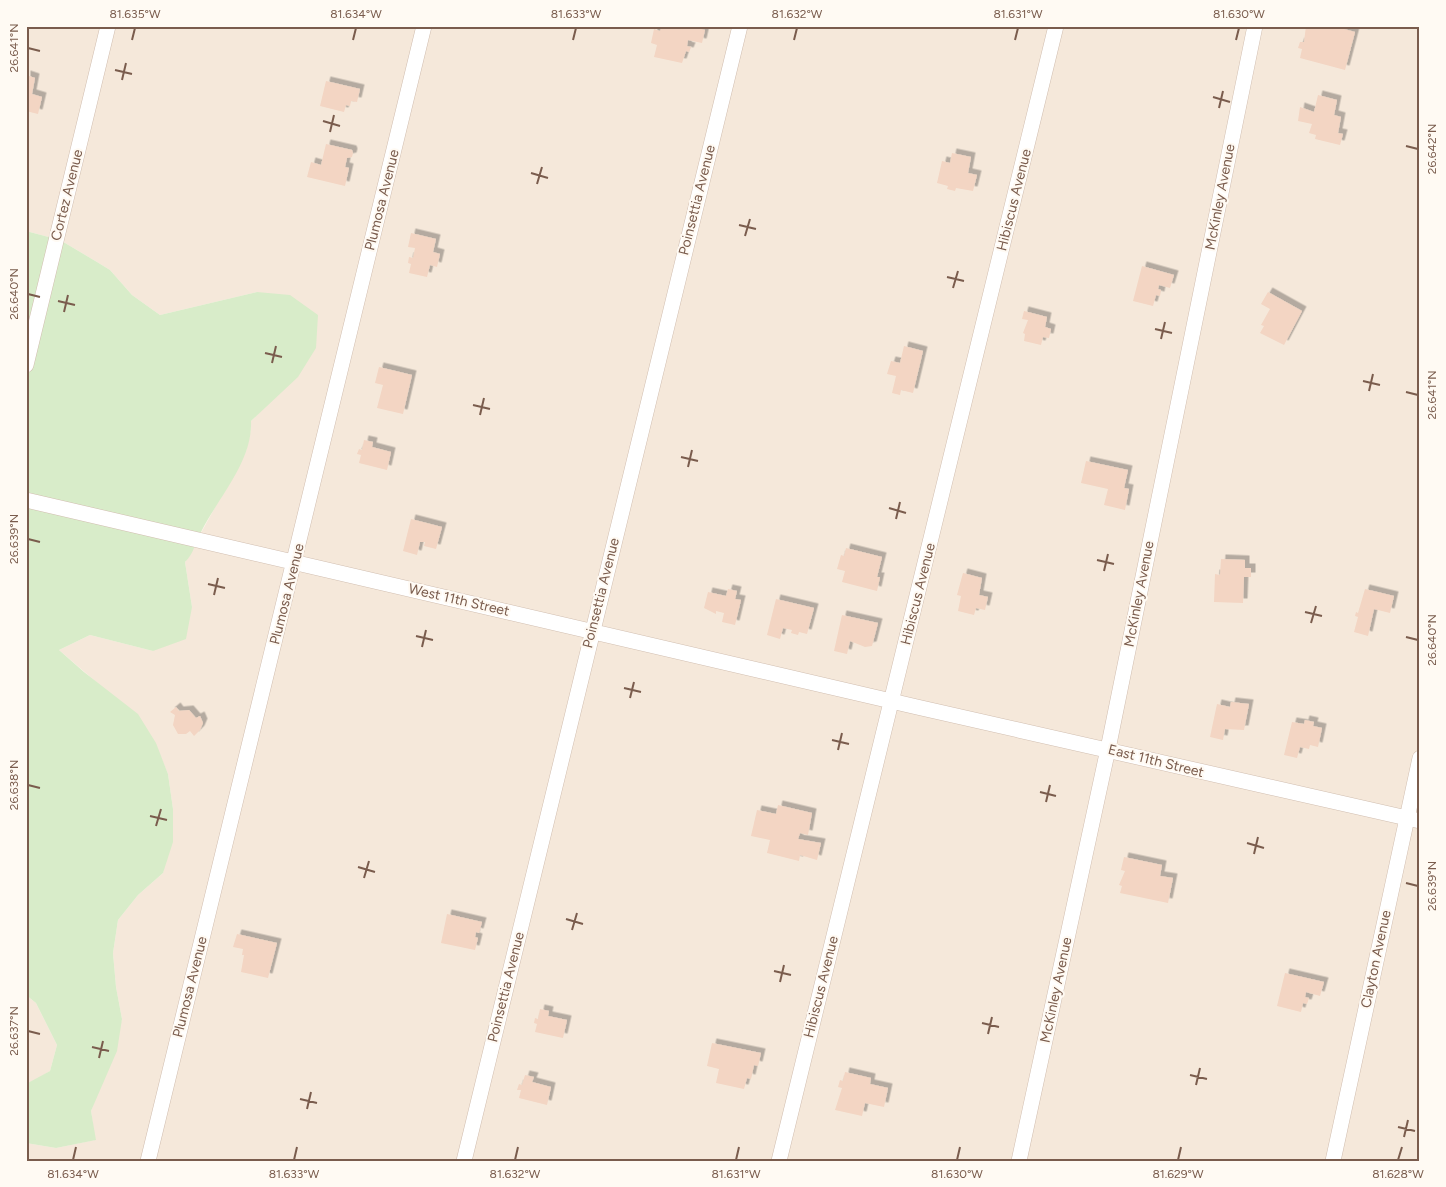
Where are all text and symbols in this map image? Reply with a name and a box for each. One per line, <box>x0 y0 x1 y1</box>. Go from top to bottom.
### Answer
text: 81.635°W <box>110 7 161 21</box>
text: 81.634°W <box>330 7 382 21</box>
text: 81.633°W <box>551 7 602 21</box>
text: 81.632°W <box>772 7 823 21</box>
text: 81.631°W <box>993 7 1043 21</box>
text: 81.630°W <box>1213 7 1265 21</box>
text: 26.641°N <box>7 24 21 72</box>
text: 26.642°N <box>1425 124 1439 174</box>
street label: McKinley Avenue <box>1201 142 1239 251</box>
street label: Poinsettia Avenue <box>675 143 719 257</box>
street label: Cortez Avenue <box>47 147 87 242</box>
street label: Plumosa Avenue <box>361 147 403 252</box>
street label: Hibiscus Avenue <box>993 147 1035 253</box>
text: 26.640°N <box>7 268 21 320</box>
text: 26.641°N <box>1425 371 1439 419</box>
text: 26.639°N <box>7 514 21 564</box>
street label: Poinsettia Avenue <box>579 536 623 650</box>
street label: McKinley Avenue <box>1120 539 1158 648</box>
street label: Plumosa Avenue <box>266 541 308 646</box>
street label: Hibiscus Avenue <box>897 541 939 647</box>
street label: West 11th Street <box>407 580 511 620</box>
text: 26.640°N <box>1425 614 1439 666</box>
street label: East 11th Street <box>1106 741 1206 781</box>
text: 26.638°N <box>7 760 21 810</box>
text: 26.639°N <box>1425 861 1439 911</box>
street label: Clayton Avenue <box>1357 908 1395 1009</box>
street label: Poinsettia Avenue <box>484 930 528 1044</box>
street label: Plumosa Avenue <box>169 934 211 1039</box>
street label: Hibiscus Avenue <box>800 934 842 1040</box>
street label: McKinley Avenue <box>1036 935 1076 1044</box>
text: 26.637°N <box>7 1006 21 1056</box>
text: 81.634°W <box>47 1167 99 1181</box>
text: 81.633°W <box>269 1167 320 1181</box>
text: 81.632°W <box>490 1167 541 1181</box>
text: 81.631°W <box>711 1167 761 1181</box>
text: 81.630°W <box>931 1167 983 1181</box>
text: 81.629°W <box>1152 1167 1204 1181</box>
text: 81.628°W <box>1372 1167 1424 1181</box>

